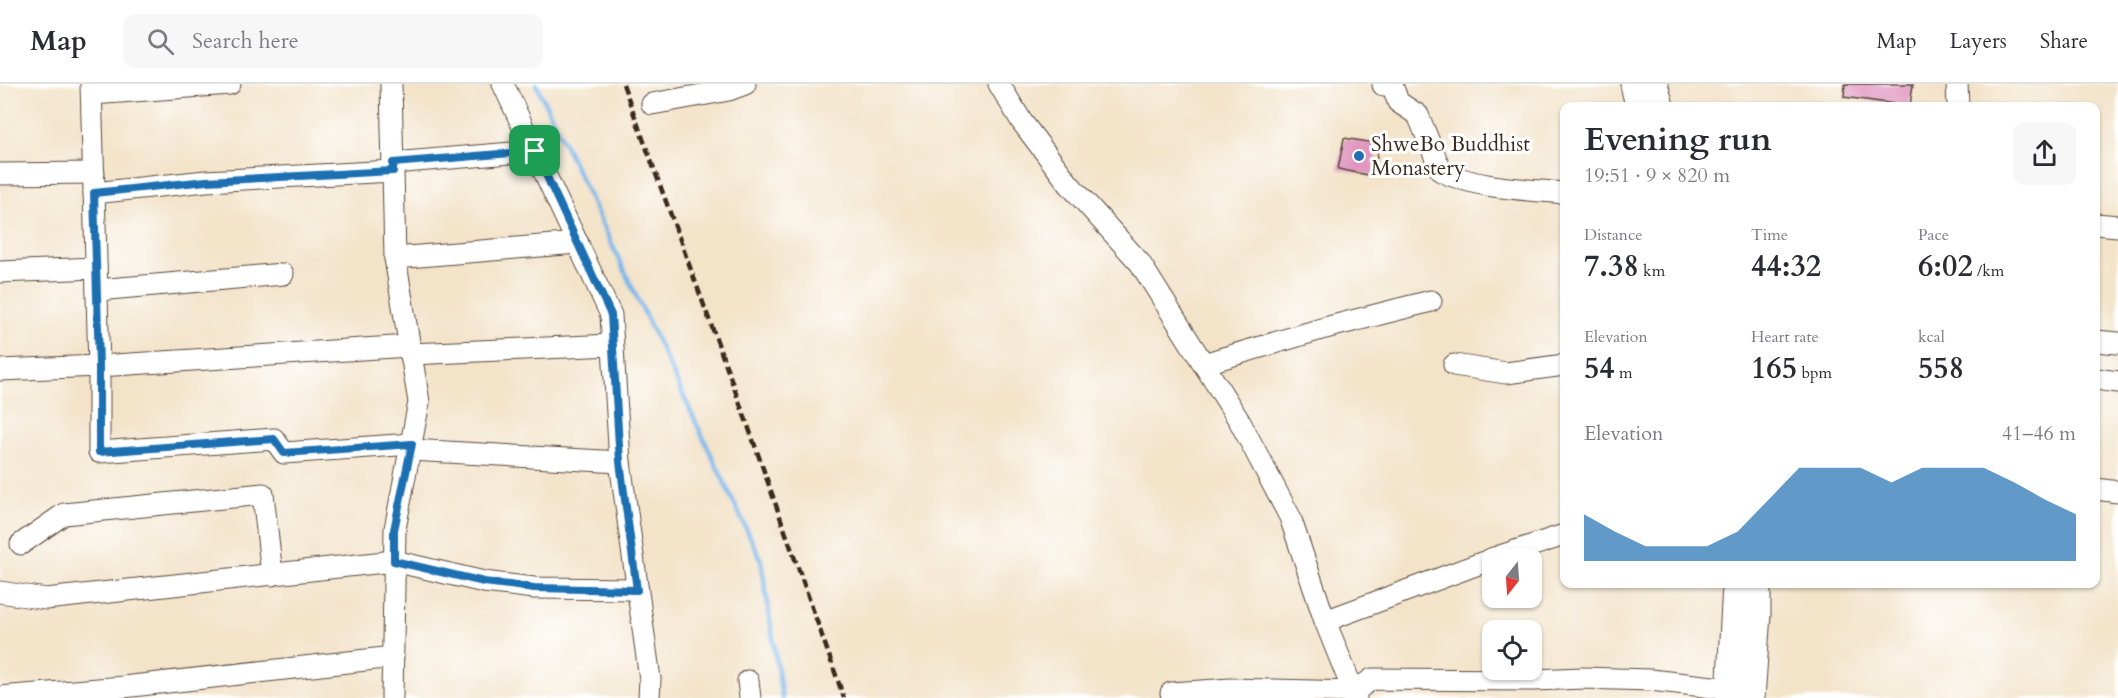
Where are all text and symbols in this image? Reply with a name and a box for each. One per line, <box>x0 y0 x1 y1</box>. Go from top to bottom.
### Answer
search box <box>123 14 543 68</box>
text: Map <box>30 22 87 60</box>
icon: search <box>144 25 177 58</box>
text: Search here <box>192 26 299 56</box>
text: Map <box>1877 27 1917 56</box>
text: Layers <box>1950 27 2007 56</box>
text: Share <box>2040 27 2088 56</box>
text: Evening run <box>1584 117 1772 162</box>
button: share <box>2013 122 2076 185</box>
pin <box>509 125 560 176</box>
place label: ShweBo Buddhist Monastery <box>1371 130 1530 183</box>
icon: arrive <box>518 134 551 167</box>
marker: ShweBo Buddhist Monastery <box>1352 149 1366 163</box>
text: 19:51 · 9 × 820 m <box>1584 162 1730 189</box>
text: Distance <box>1584 224 1642 246</box>
text: Time <box>1751 224 1788 246</box>
text: Pace <box>1918 224 1949 246</box>
text: 7.38 <box>1584 246 1639 287</box>
text: 44:32 <box>1751 246 1821 287</box>
text: 6:02 <box>1918 246 1973 287</box>
text: km <box>1639 260 1665 282</box>
text: /km <box>1973 260 2004 282</box>
text: Elevation <box>1584 326 1648 348</box>
text: Heart rate <box>1751 326 1819 348</box>
text: kcal <box>1918 326 1945 348</box>
text: 54 <box>1584 348 1615 389</box>
text: 165 <box>1751 348 1797 389</box>
text: 558 <box>1918 348 1964 389</box>
text: m <box>1615 362 1633 384</box>
text: bpm <box>1797 362 1832 384</box>
text: Elevation <box>1584 420 1663 447</box>
text: 41–46 m <box>2002 420 2076 447</box>
north arrow <box>1482 548 1542 608</box>
map controls <box>1482 548 1542 680</box>
button: locate <box>1482 620 1542 680</box>

